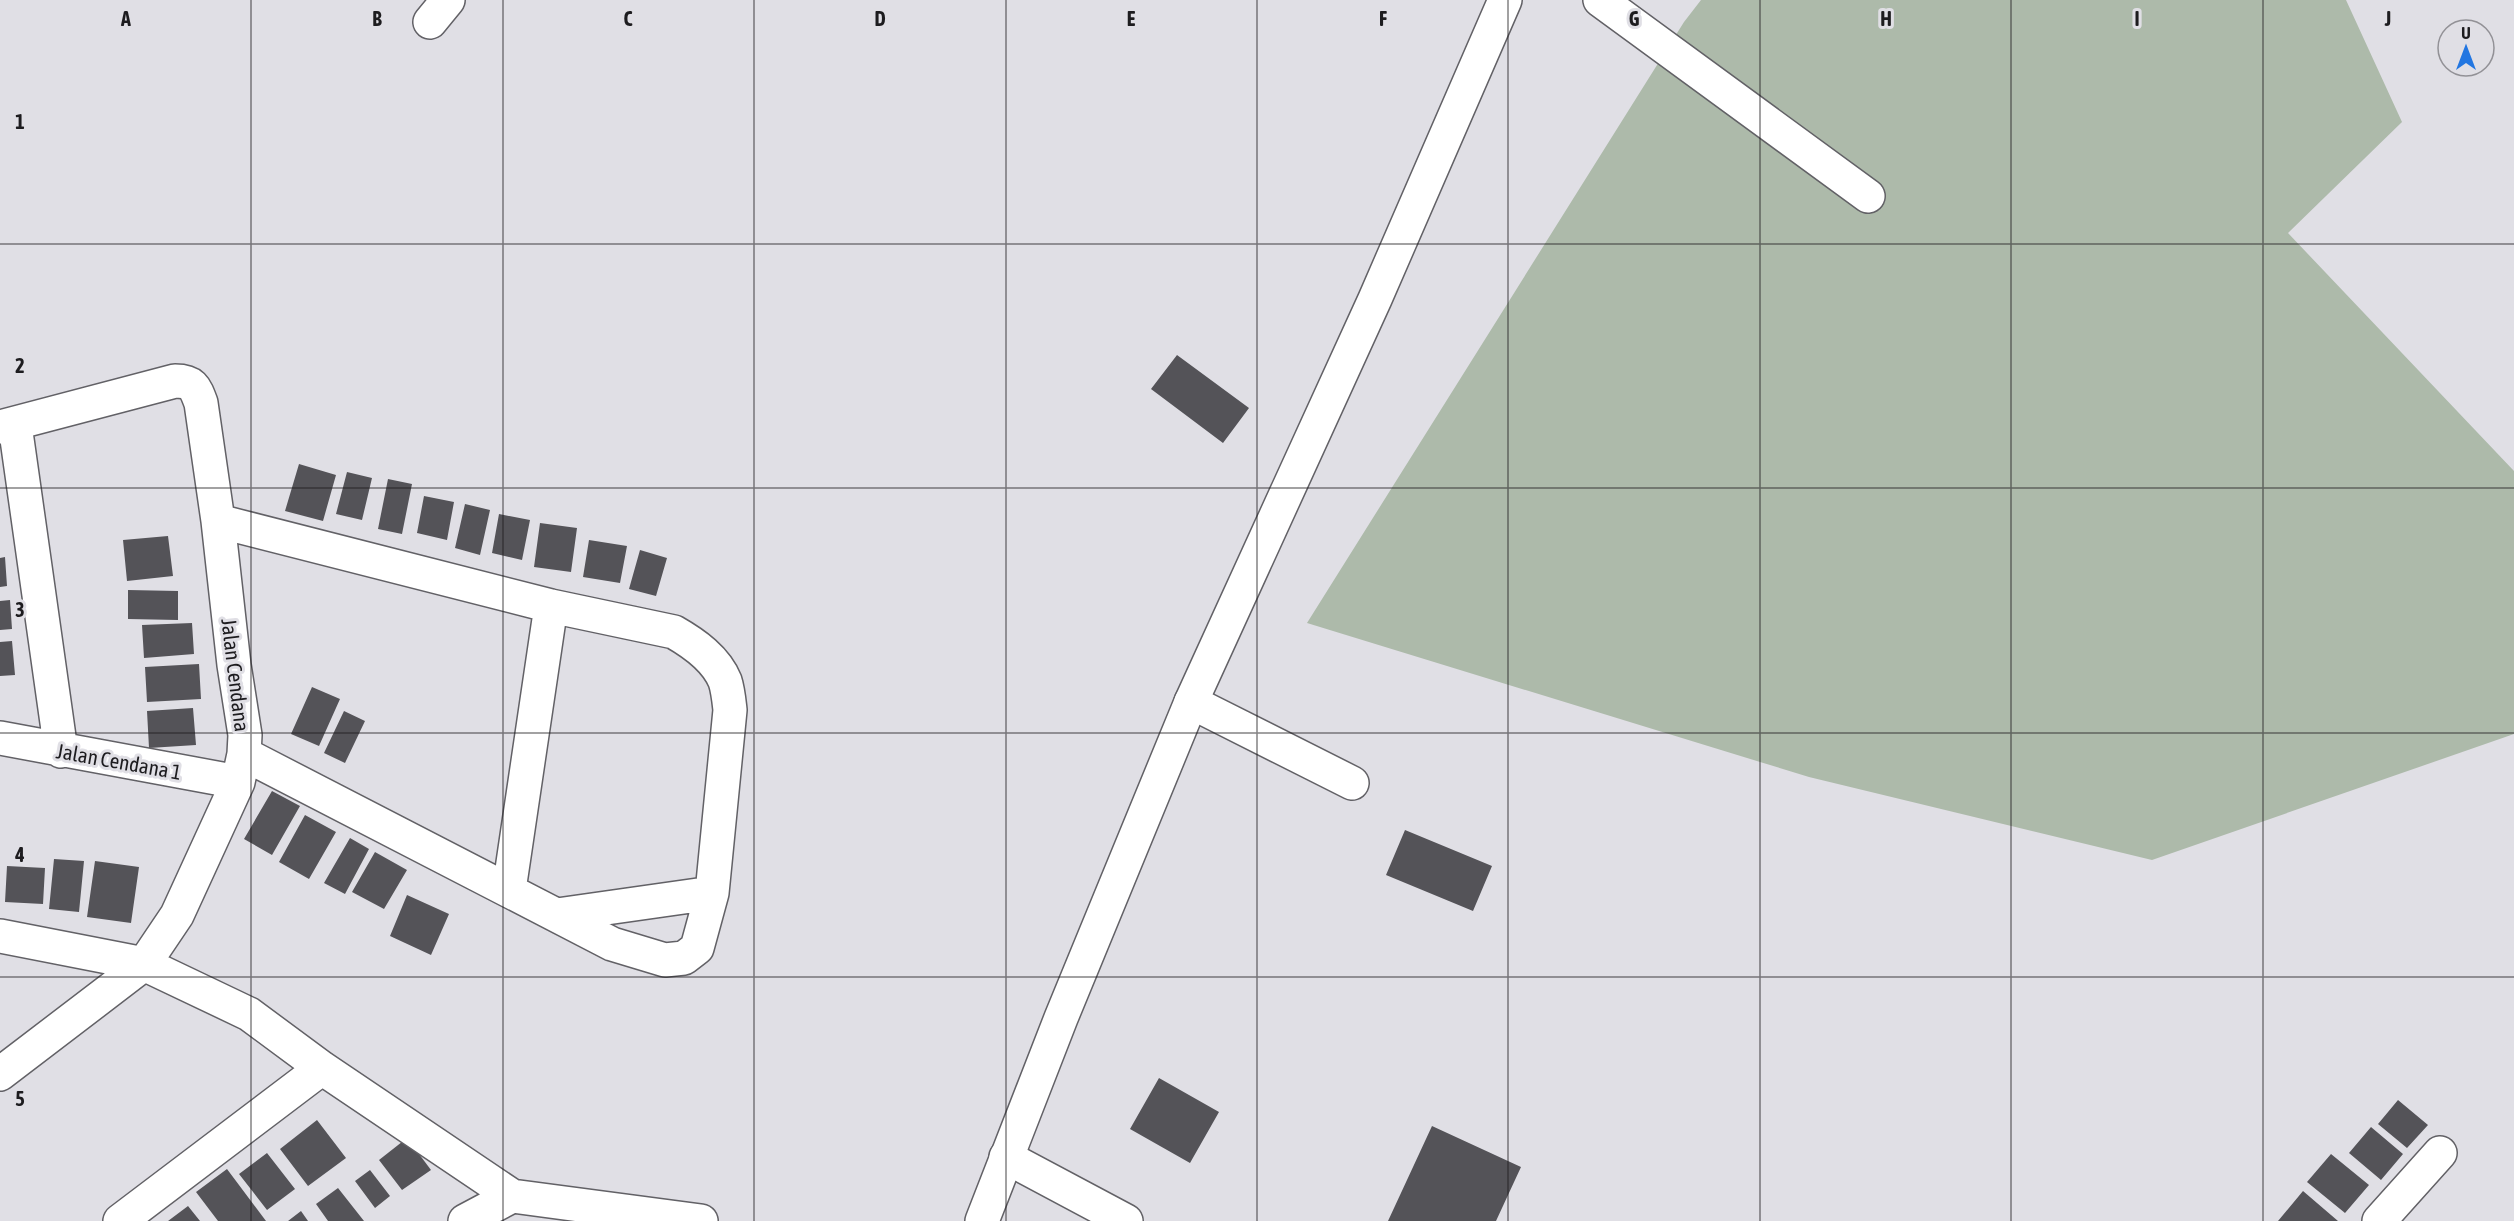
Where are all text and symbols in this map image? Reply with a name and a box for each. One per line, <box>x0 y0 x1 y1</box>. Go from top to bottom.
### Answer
text: A <box>120 7 131 30</box>
text: B <box>372 7 382 30</box>
text: C <box>624 7 633 30</box>
text: D <box>874 7 886 30</box>
text: E <box>1127 7 1136 30</box>
text: F <box>1379 7 1387 30</box>
text: G <box>1629 7 1640 30</box>
text: H <box>1880 7 1892 30</box>
text: I <box>2134 7 2140 30</box>
text: J <box>2384 7 2391 30</box>
north arrow <box>2436 18 2496 78</box>
text: U <box>2461 24 2471 42</box>
text: 1 <box>15 110 25 133</box>
text: 2 <box>15 354 25 377</box>
text: 3 <box>15 598 25 621</box>
street label: Jalan Cendana <box>217 617 255 733</box>
street label: Jalan Cendana 1 <box>55 738 183 784</box>
text: 4 <box>14 843 25 866</box>
text: 5 <box>15 1087 25 1110</box>

